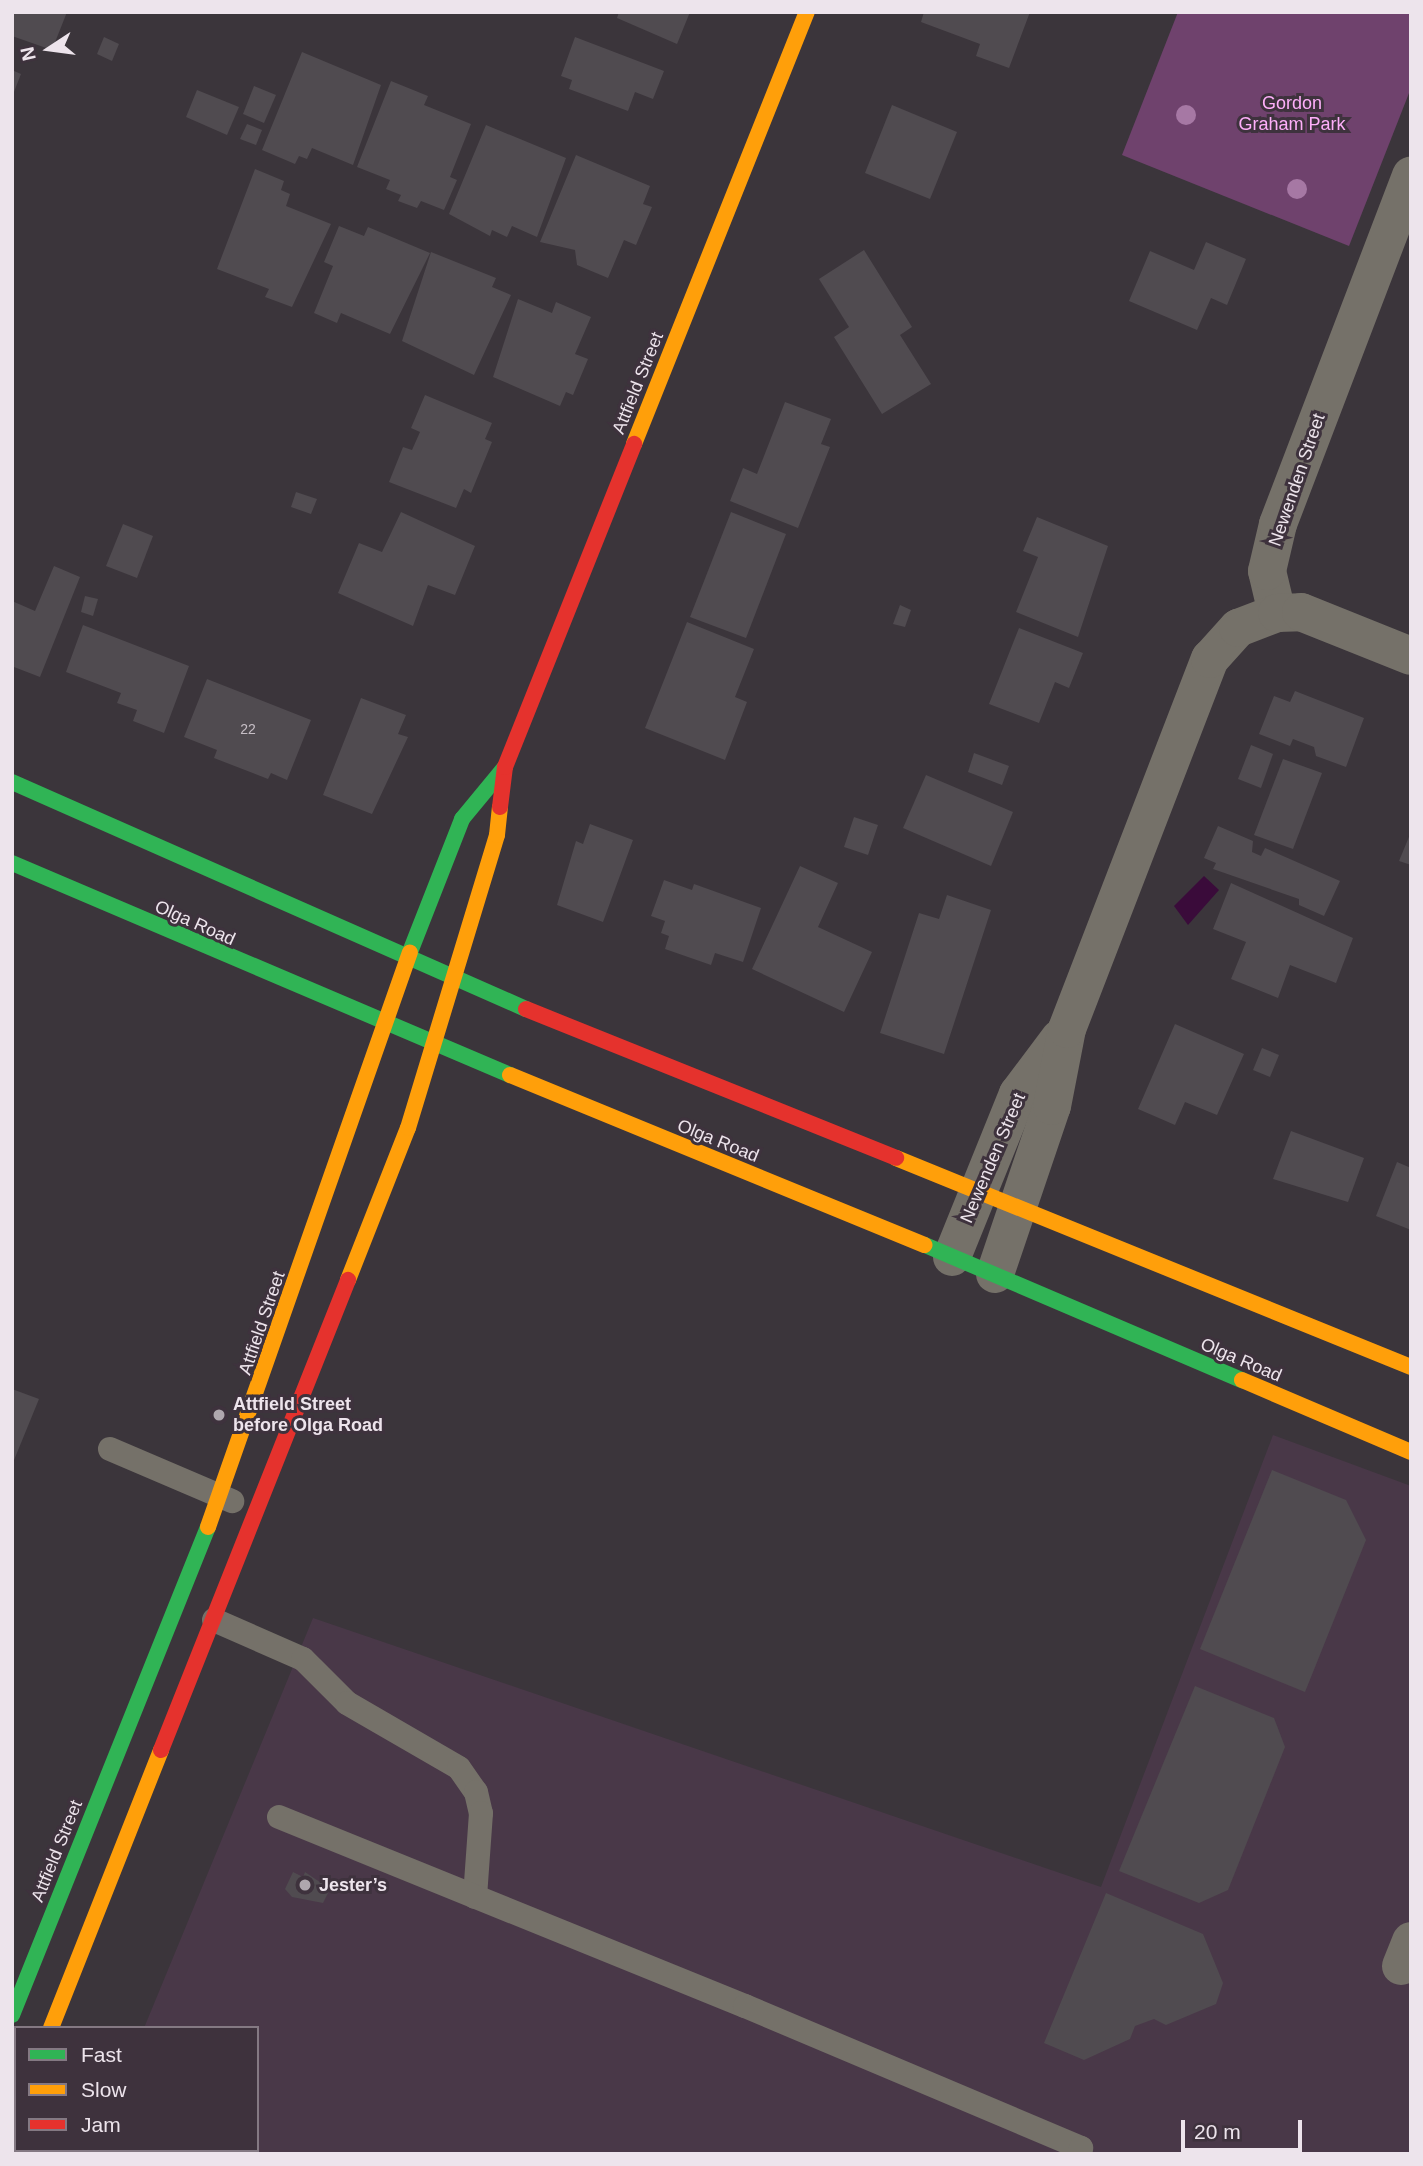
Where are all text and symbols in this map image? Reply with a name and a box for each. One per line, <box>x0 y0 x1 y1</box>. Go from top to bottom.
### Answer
north arrow <box>14 14 84 84</box>
text: N <box>16 45 40 63</box>
park label: Gordon Graham Park <box>1238 93 1346 136</box>
street label: Attfield Street <box>608 329 668 437</box>
street label: Newenden Street <box>1264 411 1330 549</box>
house number: 22 <box>240 721 256 737</box>
street label: Olga Road <box>151 896 239 950</box>
street label: Newenden Street <box>956 1090 1030 1226</box>
street label: Olga Road <box>674 1115 762 1167</box>
street label: Attfield Street <box>234 1268 290 1378</box>
street label: Olga Road <box>1197 1333 1285 1387</box>
place label: Attfield Street before Olga Road <box>233 1394 383 1436</box>
marker: Attfield Street before Olga Road <box>211 1407 227 1423</box>
street label: Attfield Street <box>27 1797 87 1905</box>
place label: Jester’s <box>319 1874 387 1896</box>
marker: Jester’s <box>297 1877 313 1893</box>
legend <box>14 2026 259 2152</box>
text: Fast <box>81 2043 122 2066</box>
text: Slow <box>81 2078 127 2101</box>
scale bar <box>1185 2106 1306 2150</box>
text: Jam <box>81 2113 121 2136</box>
text: 20 m <box>1194 2120 1241 2143</box>

